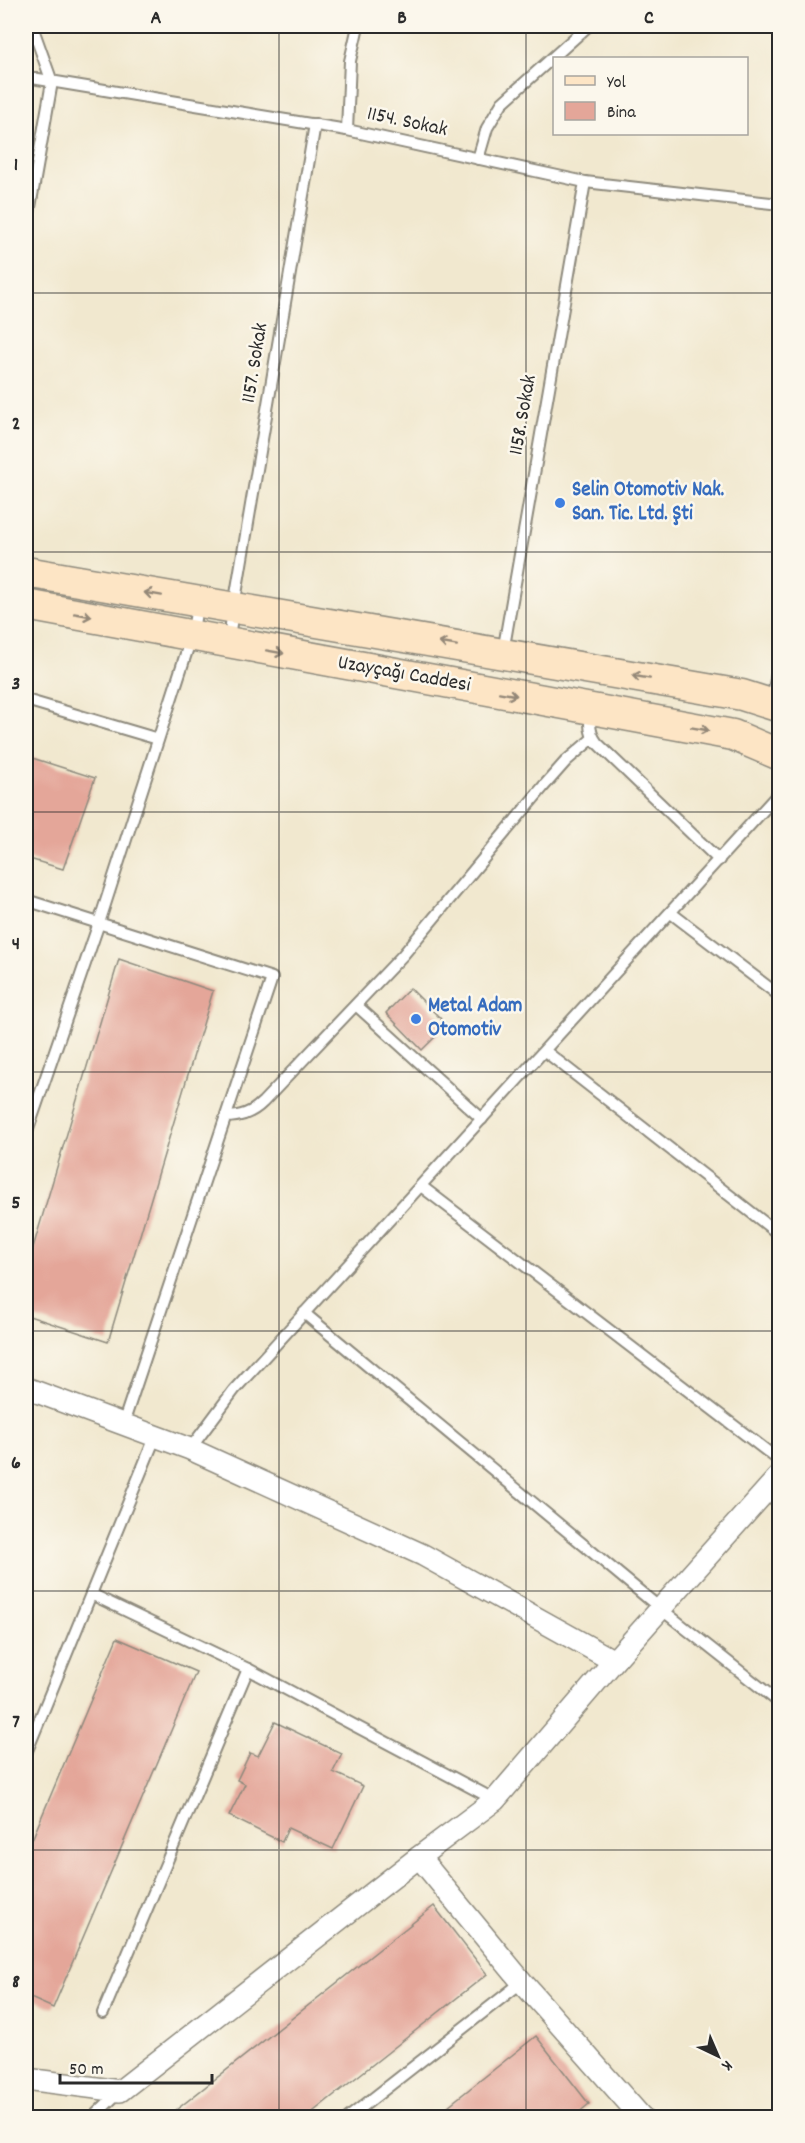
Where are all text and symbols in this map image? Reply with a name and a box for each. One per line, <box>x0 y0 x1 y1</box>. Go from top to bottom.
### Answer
text: A <box>151 5 162 33</box>
text: B <box>397 5 407 33</box>
text: C <box>644 5 654 33</box>
legend <box>553 57 748 135</box>
text: Yol <box>607 71 627 96</box>
street label: 1154. Sokak <box>364 100 450 146</box>
text: Bina <box>607 101 636 126</box>
text: 1 <box>14 152 18 180</box>
street label: 1157. Sokak <box>235 321 277 405</box>
street label: 1158. Sokak <box>502 372 546 458</box>
text: 2 <box>12 411 20 439</box>
place label: Selin Otomotiv Nak. San. Tic. Ltd. Şti <box>572 476 724 530</box>
marker: Selin Otomotiv Nak. San. Tic. Ltd. Şti <box>553 496 567 510</box>
one-way arrow <box>143 588 163 599</box>
one-way arrow <box>73 610 92 621</box>
one-way arrow <box>439 639 459 650</box>
one-way arrow <box>264 646 284 657</box>
street label: Uzayçağı Caddesi <box>335 649 473 701</box>
text: 3 <box>12 671 20 699</box>
one-way arrow <box>631 672 651 683</box>
one-way arrow <box>497 689 517 700</box>
one-way arrow <box>689 724 709 735</box>
text: 4 <box>12 931 20 959</box>
place label: Metal Adam Otomotiv <box>428 992 523 1046</box>
marker: Metal Adam Otomotiv <box>409 1012 423 1026</box>
text: 5 <box>11 1190 21 1218</box>
text: 6 <box>11 1450 21 1478</box>
text: 7 <box>12 1709 20 1737</box>
text: 8 <box>12 1969 20 1997</box>
north arrow <box>688 2026 748 2086</box>
scale bar <box>60 2047 212 2085</box>
text: K <box>716 2054 737 2076</box>
text: 50 m <box>69 2058 104 2083</box>

